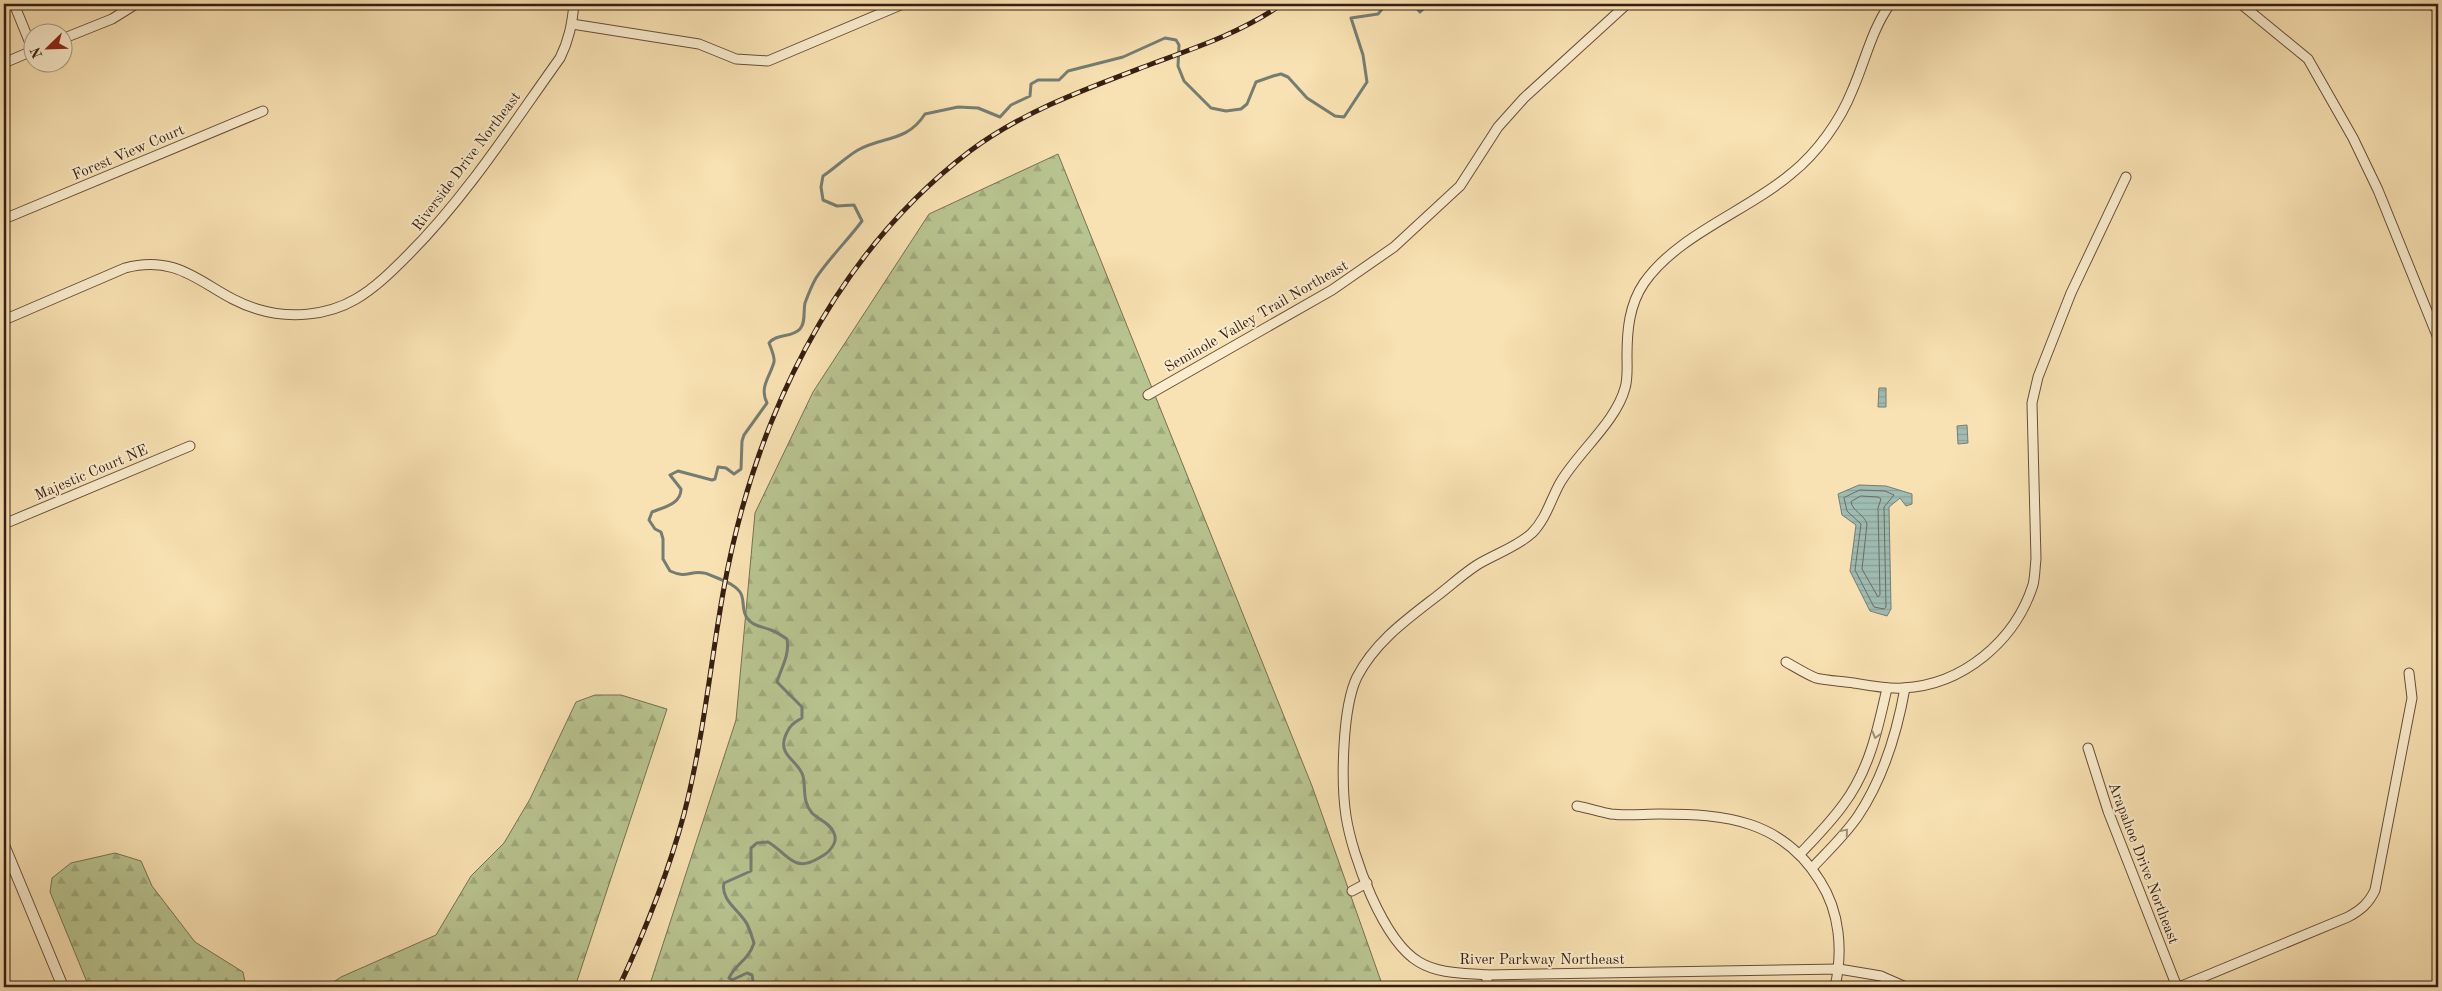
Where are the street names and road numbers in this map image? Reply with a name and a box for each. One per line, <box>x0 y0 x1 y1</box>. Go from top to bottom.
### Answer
street label: Riverside Drive Northeast <box>410 90 524 234</box>
street label: Forest View Court <box>70 123 187 184</box>
street label: Seminole Valley Trail Northeast <box>1163 259 1351 376</box>
street label: Majestic Court NE <box>33 443 150 504</box>
street label: Arapahoe Drive Northeast <box>2105 781 2180 946</box>
street label: River Parkway Northeast <box>1459 953 1625 968</box>

